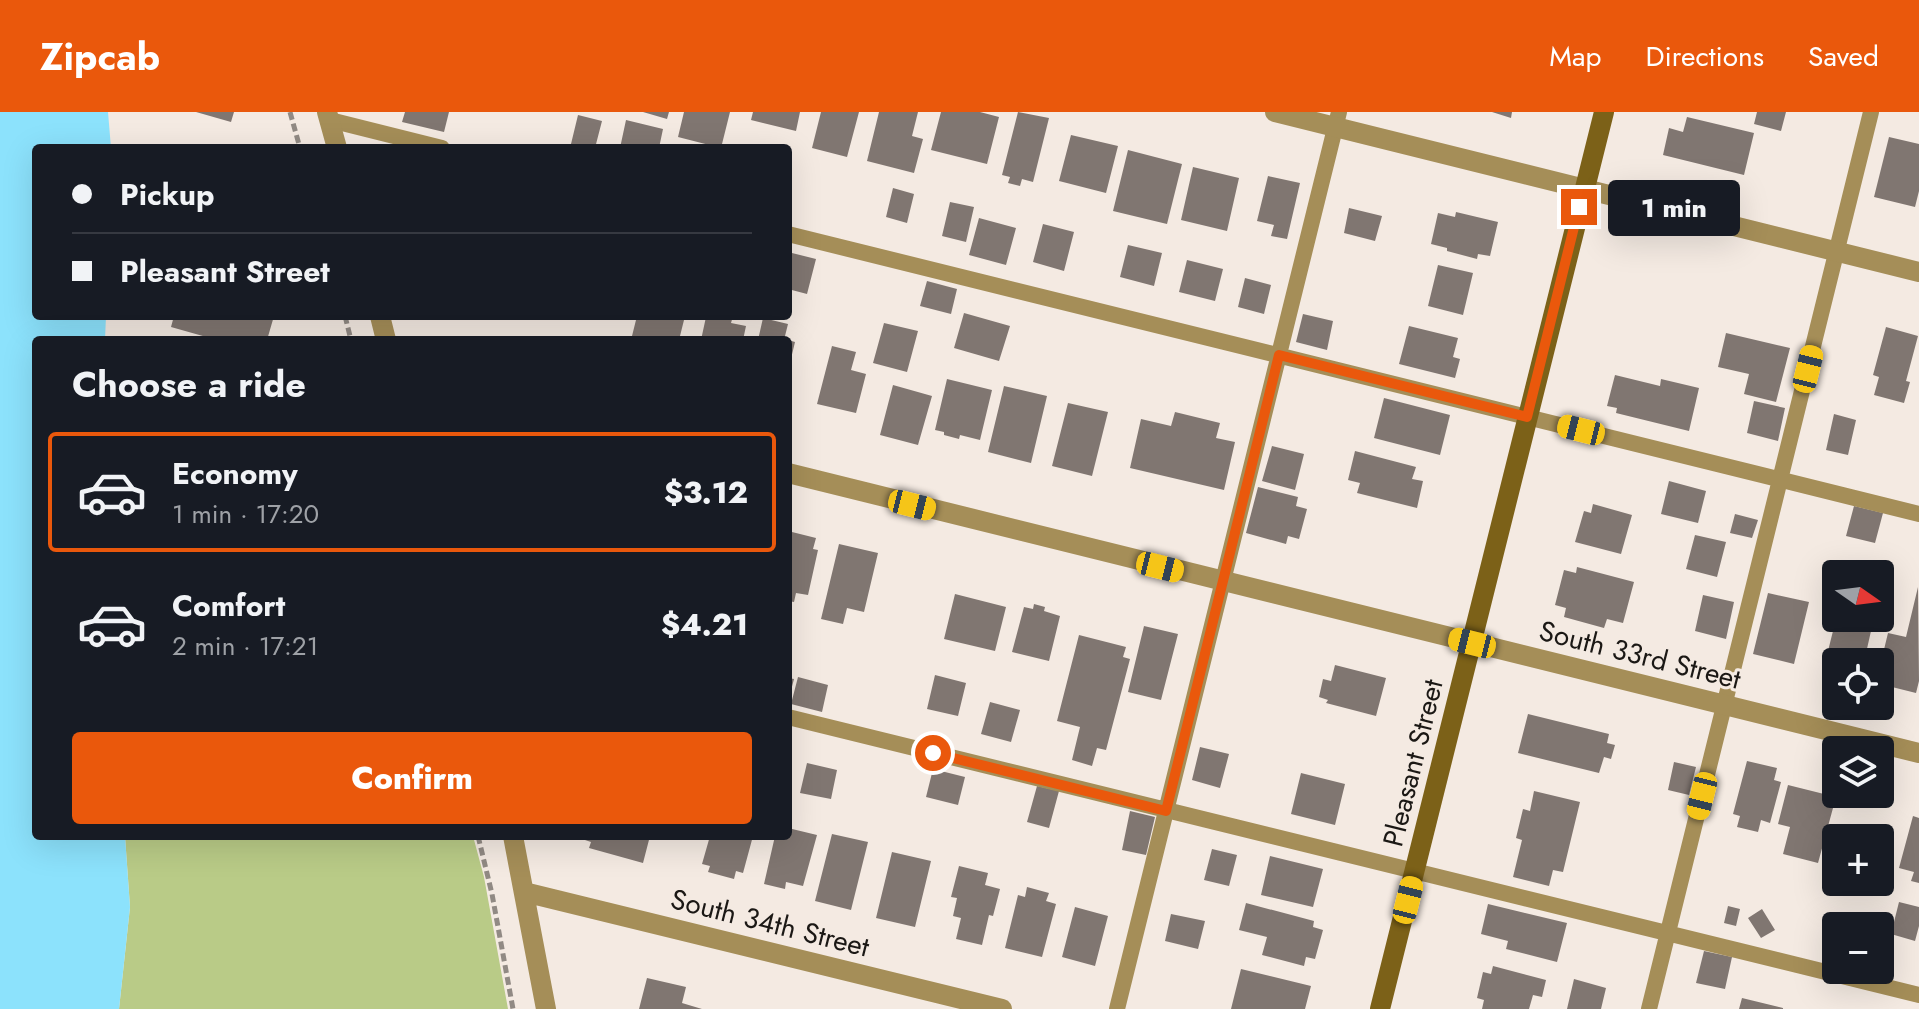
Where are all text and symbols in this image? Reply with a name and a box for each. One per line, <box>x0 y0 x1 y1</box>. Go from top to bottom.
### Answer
text: Zipcab <box>40 29 160 84</box>
text: Map <box>1549 36 1601 77</box>
text: Directions <box>1645 36 1764 77</box>
text: Saved <box>1808 36 1879 77</box>
text: Pickup <box>120 173 215 216</box>
callout: 1 min <box>1607 179 1739 235</box>
route end <box>1561 189 1597 225</box>
text: 1 min <box>1641 189 1707 227</box>
text: Pleasant Street <box>120 250 330 293</box>
car <box>1791 343 1825 395</box>
text: Choose a ride <box>72 358 306 410</box>
car <box>1555 413 1607 447</box>
text: Economy <box>172 452 298 495</box>
icon: car <box>76 456 148 528</box>
text: $3.12 <box>664 471 748 514</box>
car <box>886 488 938 522</box>
text: 1 min · 17:20 <box>172 495 319 533</box>
car <box>1134 550 1186 584</box>
north arrow <box>1822 560 1894 632</box>
map controls <box>1822 560 1894 984</box>
text: Comfort <box>172 584 285 627</box>
icon: car <box>76 588 148 660</box>
text: $4.21 <box>661 603 748 646</box>
street label: South 33rd Street <box>1535 610 1745 700</box>
car <box>1446 626 1498 660</box>
text: 2 min · 17:21 <box>172 627 318 665</box>
button: locate <box>1822 648 1894 720</box>
street label: Pleasant Street <box>1372 675 1454 851</box>
button: Confirm <box>72 732 752 824</box>
route start <box>915 735 951 771</box>
button: layers <box>1822 736 1894 808</box>
car <box>1685 770 1719 822</box>
button: + <box>1822 824 1894 896</box>
car <box>1391 874 1425 926</box>
street label: South 34th Street <box>666 879 874 968</box>
button: − <box>1822 912 1894 984</box>

